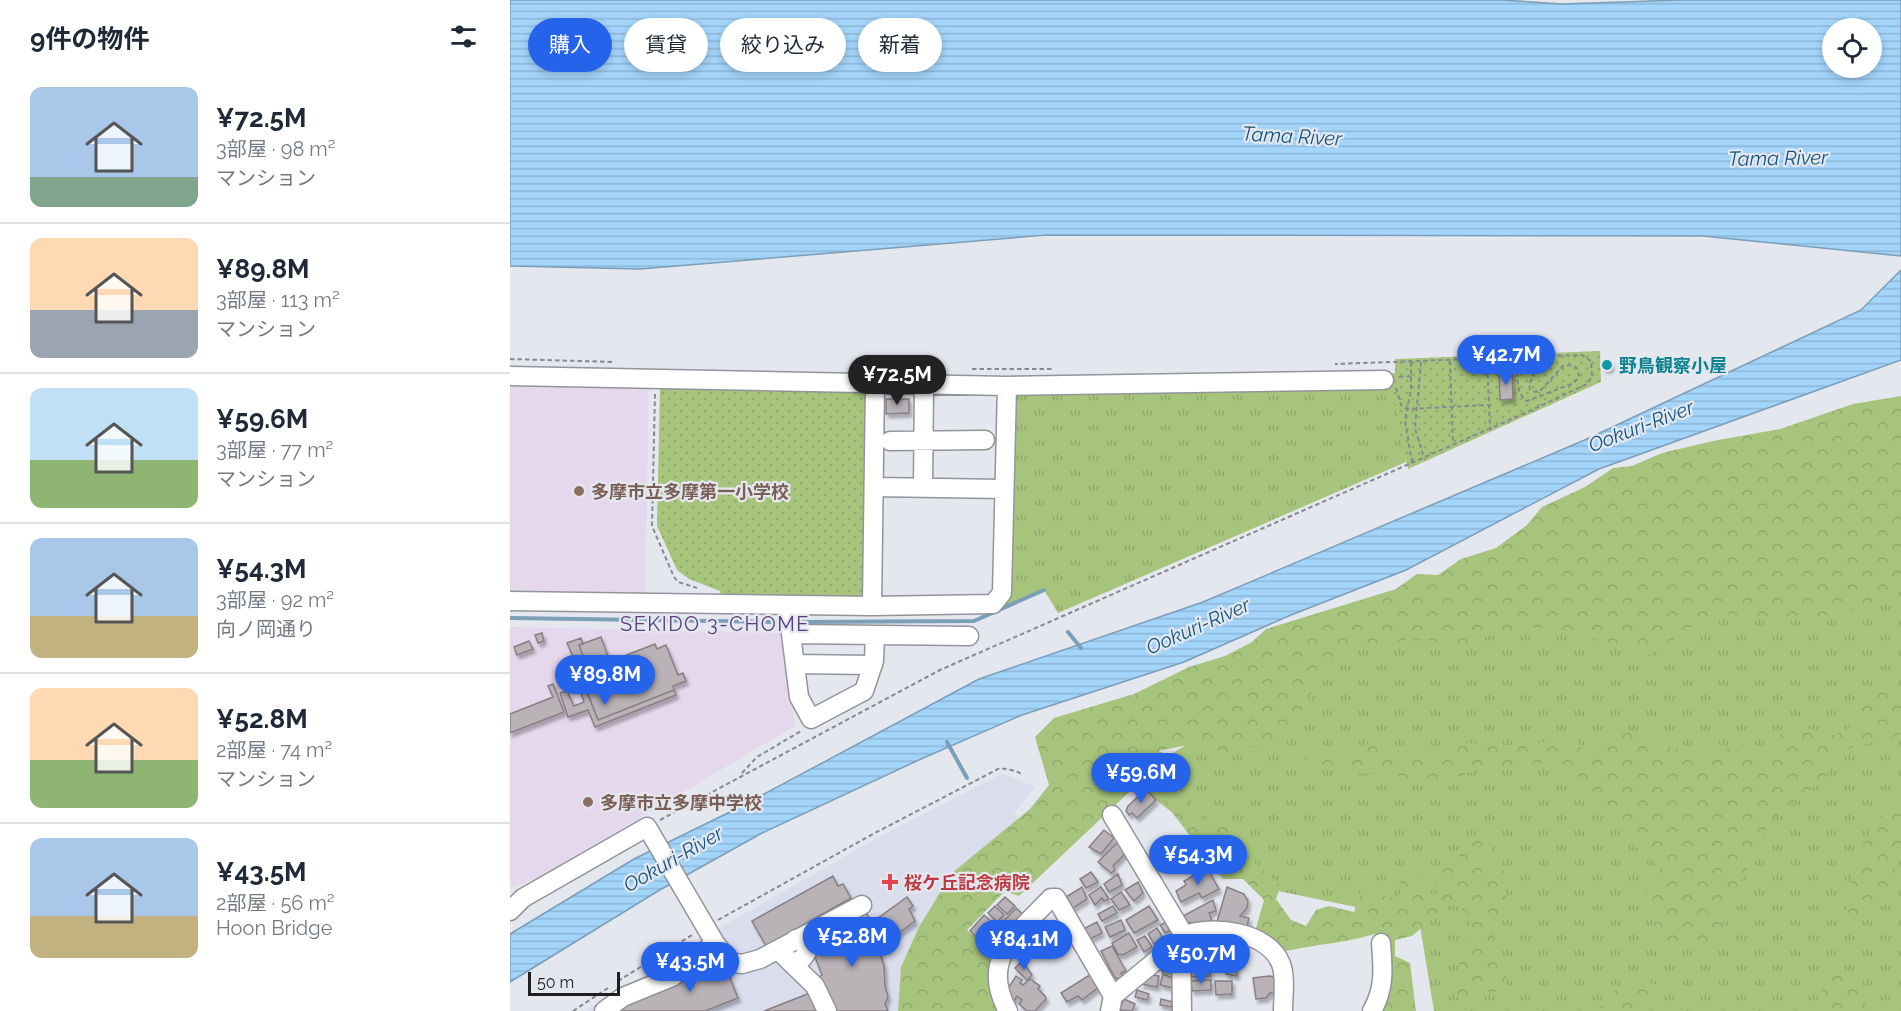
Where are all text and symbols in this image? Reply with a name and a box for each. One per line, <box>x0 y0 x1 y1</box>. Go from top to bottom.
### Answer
chip: 購入 <box>528 18 612 72</box>
chip: 賃貸 <box>624 18 708 72</box>
chip: 絞り込み <box>720 18 846 72</box>
chip: 新着 <box>858 18 942 72</box>
map controls <box>1822 18 1882 78</box>
button: locate <box>1822 18 1882 78</box>
icon: filters <box>447 20 480 53</box>
text: 9件の物件 <box>30 24 149 54</box>
text: ¥72.5M <box>216 103 307 133</box>
icon: home <box>78 111 150 183</box>
water label: Tama River <box>1241 121 1344 151</box>
text: 3部屋 · 98 m² <box>216 137 335 161</box>
water label: Tama River <box>1728 145 1829 171</box>
text: マンション <box>216 166 316 190</box>
text: ¥89.8M <box>216 254 310 284</box>
icon: home <box>78 262 150 334</box>
text: 3部屋 · 113 m² <box>216 288 340 312</box>
text: マンション <box>216 317 316 341</box>
pin: ¥42.7M <box>1457 335 1555 386</box>
text: ¥42.7M <box>1471 342 1541 366</box>
pin: ¥72.5M <box>848 355 946 406</box>
place label: 野鳥観察小屋 <box>1619 355 1727 376</box>
marker: 野鳥観察小屋 <box>1600 358 1614 372</box>
text: ¥72.5M <box>862 362 932 386</box>
water label: Ookuri-River <box>1585 394 1698 457</box>
text: ¥59.6M <box>216 404 308 434</box>
icon: home <box>78 412 150 484</box>
text: 3部屋 · 77 m² <box>216 438 333 462</box>
text: マンション <box>216 467 316 491</box>
place label: 多摩市立多摩第一小学校 <box>591 481 789 502</box>
marker: 多摩市立多摩第一小学校 <box>572 484 586 498</box>
text: ¥54.3M <box>216 554 307 584</box>
icon: home <box>78 562 150 634</box>
text: 3部屋 · 92 m² <box>216 588 334 612</box>
water label: Ookuri-River <box>1142 592 1255 660</box>
district label: SEKIDO 3-CHOME <box>620 612 810 636</box>
text: 向ノ岡通り <box>216 617 316 641</box>
pin: ¥89.8M <box>556 655 654 706</box>
text: ¥89.8M <box>569 662 641 686</box>
text: ¥52.8M <box>216 704 308 734</box>
icon: home <box>78 712 150 784</box>
text: 2部屋 · 74 m² <box>216 738 332 762</box>
pin: ¥59.6M <box>1092 753 1190 804</box>
text: ¥59.6M <box>1105 760 1177 784</box>
text: マンション <box>216 767 316 791</box>
place label: 多摩市立多摩中学校 <box>600 792 762 813</box>
marker: 多摩市立多摩中学校 <box>581 795 595 809</box>
water label: Ookuri-River <box>619 820 728 897</box>
pin: ¥54.3M <box>1149 835 1247 886</box>
text: ¥54.3M <box>1163 842 1233 866</box>
text: ¥43.5M <box>216 857 307 887</box>
icon: home <box>78 862 150 934</box>
place label: 桜ケ丘記念病院 <box>904 872 1030 893</box>
marker: 桜ケ丘記念病院 <box>881 873 899 891</box>
text: 2部屋 · 56 m² <box>216 891 335 915</box>
text: Hoon Bridge <box>216 916 332 940</box>
pin: ¥52.8M <box>803 917 901 968</box>
pin: ¥84.1M <box>975 920 1073 971</box>
text: ¥52.8M <box>817 924 887 948</box>
text: ¥84.1M <box>989 927 1059 951</box>
pin: ¥50.7M <box>1152 934 1250 985</box>
text: ¥50.7M <box>1166 941 1236 965</box>
pin: ¥43.5M <box>641 942 739 993</box>
text: ¥43.5M <box>655 949 725 973</box>
scale bar <box>528 969 620 996</box>
text: 50 m <box>537 973 574 992</box>

